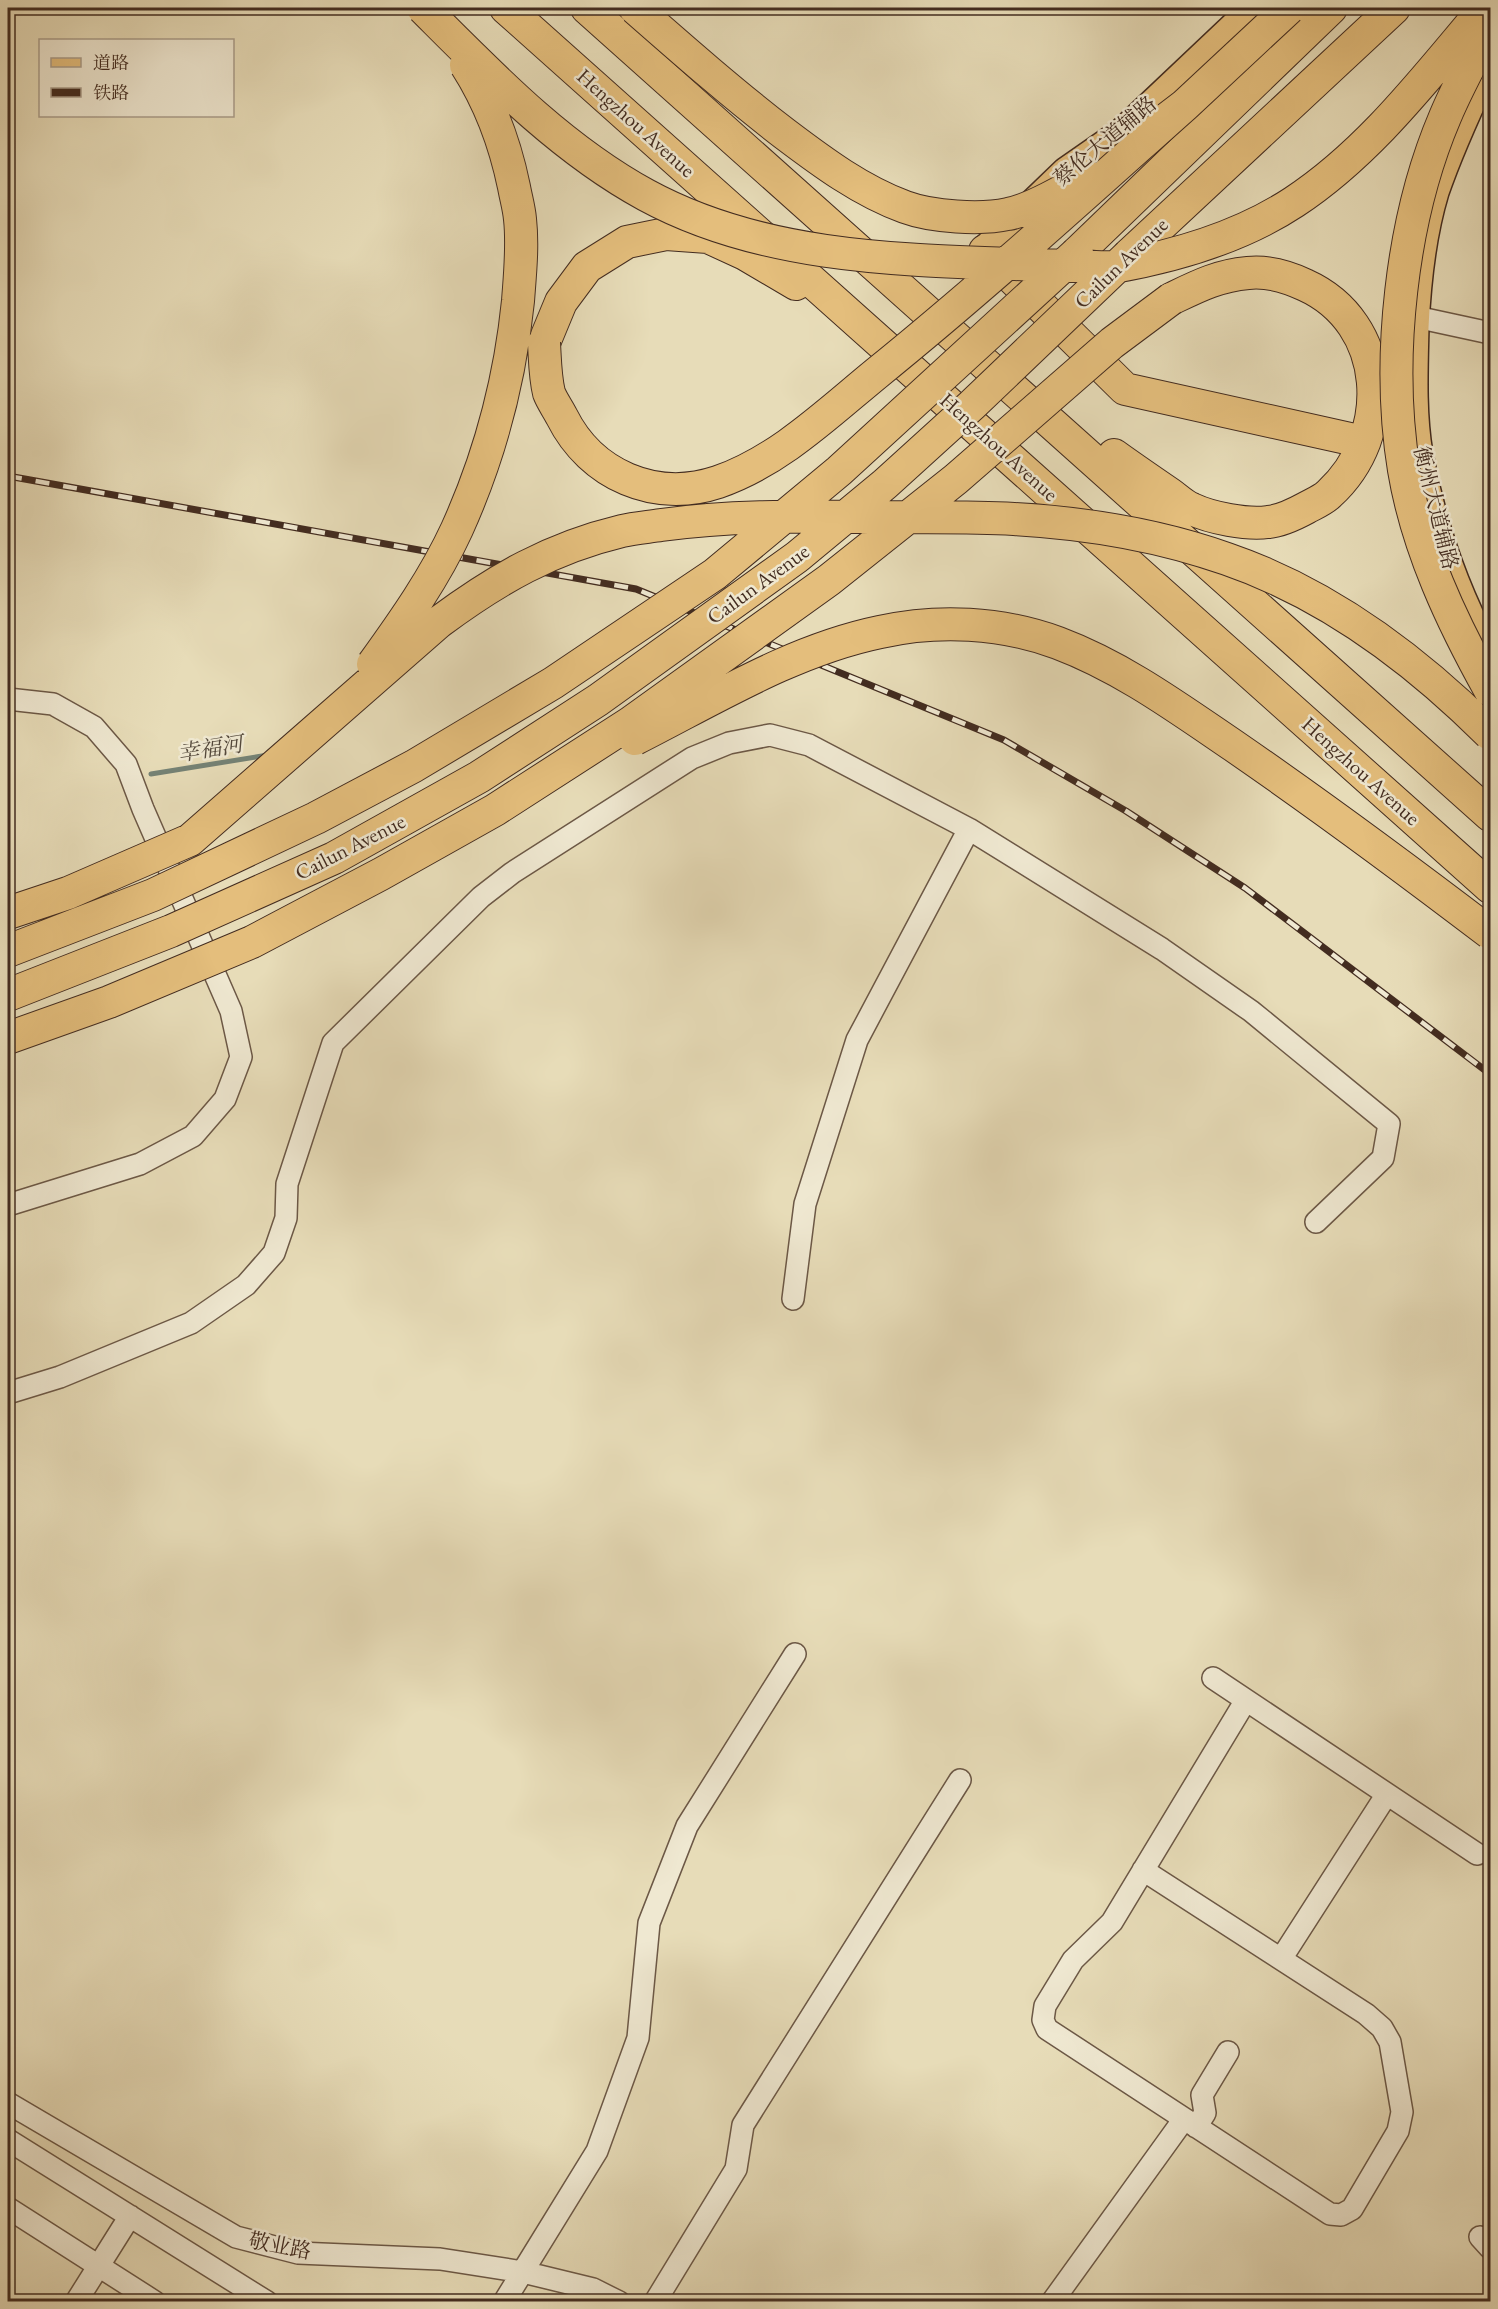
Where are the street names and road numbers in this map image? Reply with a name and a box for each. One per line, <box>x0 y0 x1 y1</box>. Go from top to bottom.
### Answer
street label: Hengzhou Avenue <box>572 62 701 183</box>
street label: 蔡伦大道辅路 <box>1048 90 1162 191</box>
street label: Cailun Avenue <box>1068 211 1173 314</box>
street label: Hengzhou Avenue <box>935 386 1064 507</box>
street label: 衡州大道辅路 <box>1408 443 1465 572</box>
street label: Cailun Avenue <box>701 537 814 630</box>
street label: Hengzhou Avenue <box>1297 710 1426 831</box>
street label: Cailun Avenue <box>290 807 409 886</box>
street label: 敬业路 <box>247 2226 314 2265</box>

